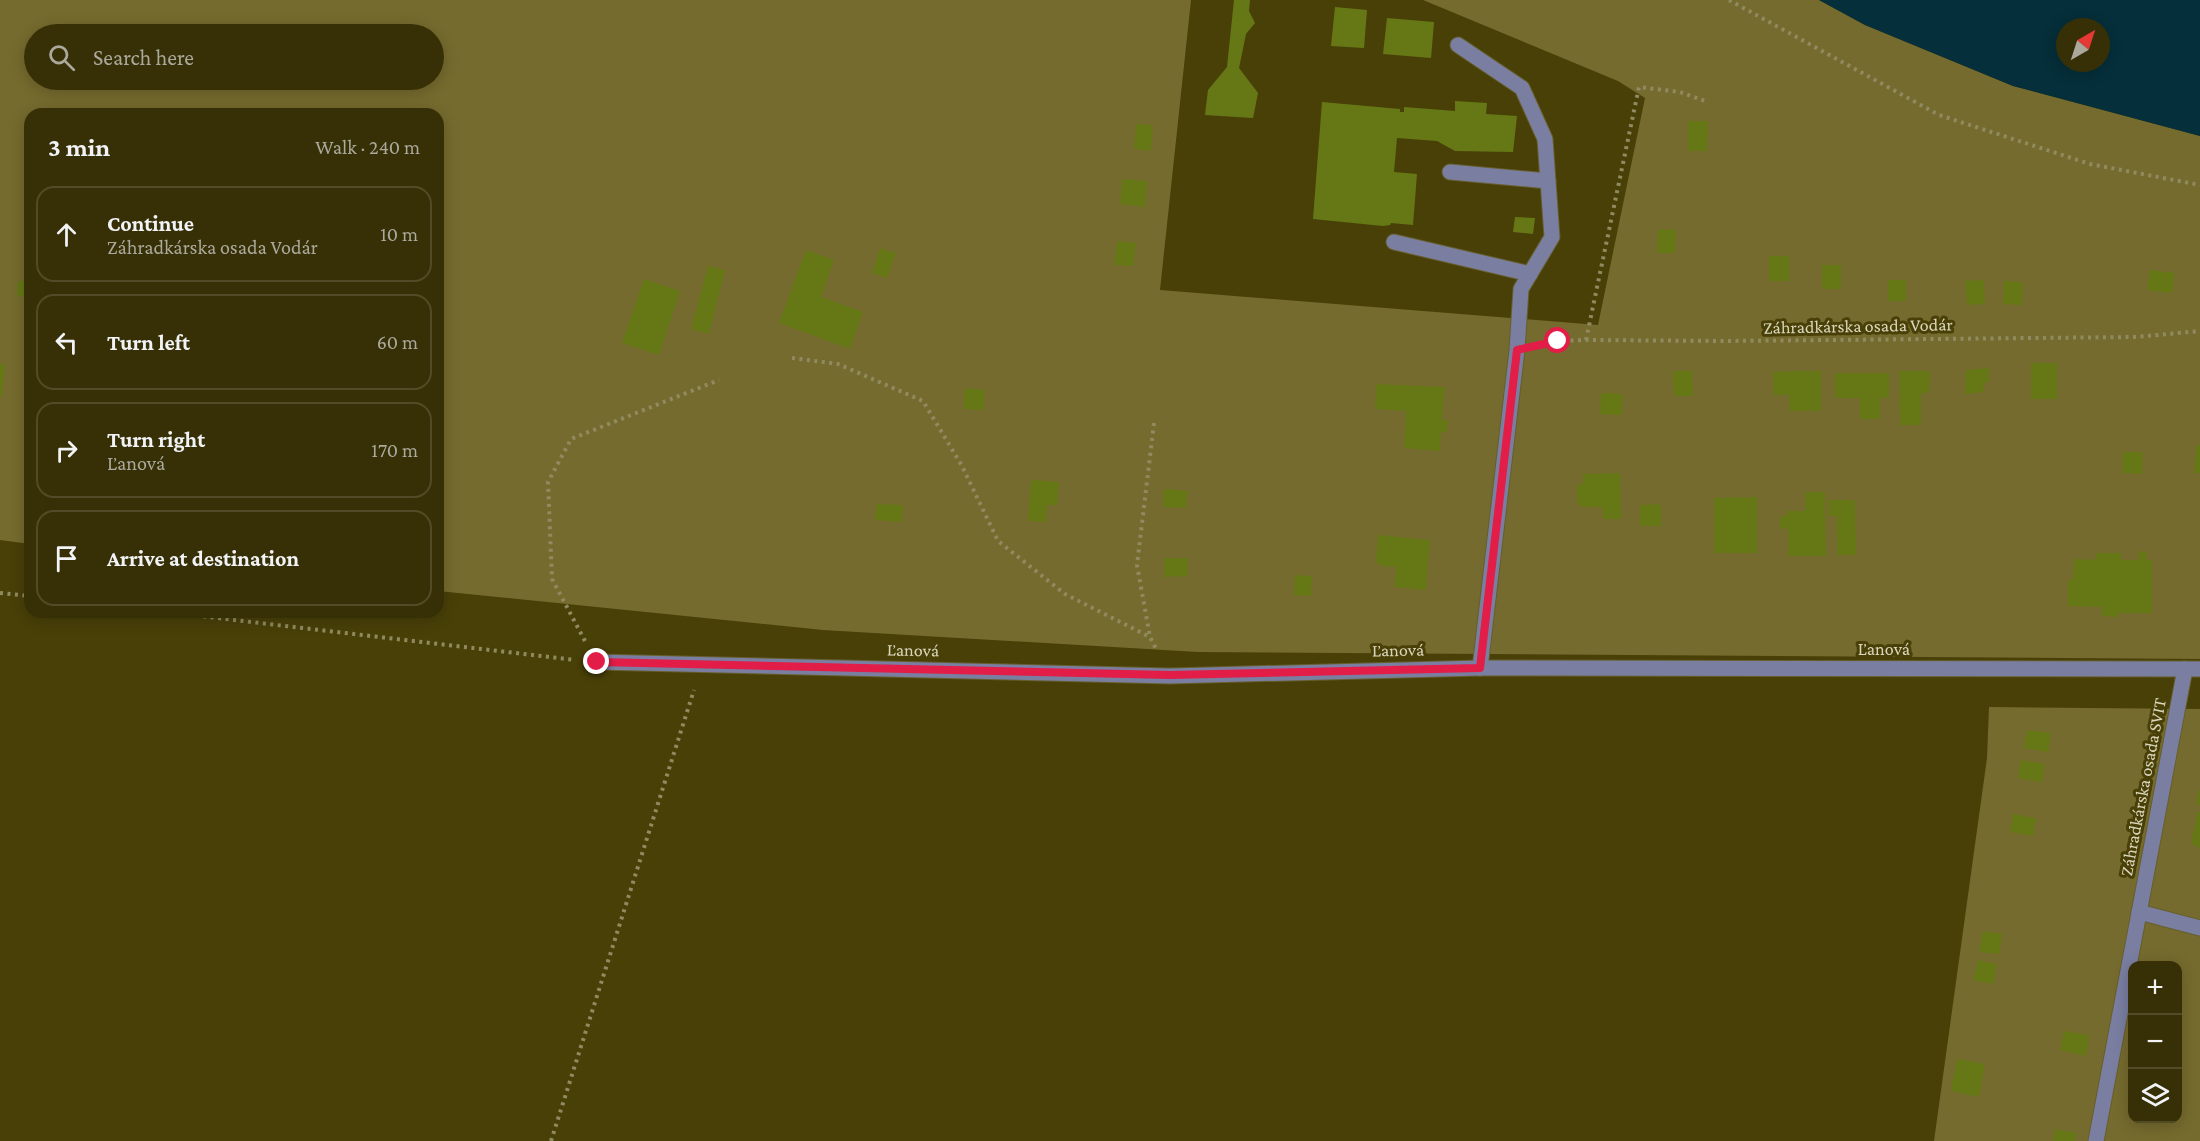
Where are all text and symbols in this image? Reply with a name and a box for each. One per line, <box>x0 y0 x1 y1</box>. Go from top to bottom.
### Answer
north arrow <box>2056 18 2110 72</box>
search box <box>24 24 444 90</box>
icon: search <box>45 41 78 74</box>
text: Search here <box>93 45 194 70</box>
text: 3 min <box>48 133 110 162</box>
text: Walk · 240 m <box>315 136 420 158</box>
text: Continue <box>107 211 194 236</box>
icon: ahead <box>50 218 83 251</box>
text: 10 m <box>380 223 418 245</box>
text: Záhradkárska osada Vodár <box>107 236 318 258</box>
street label: Záhradkárska osada Vodár <box>1763 314 1954 338</box>
icon: left <box>50 326 83 359</box>
route start <box>1544 327 1570 353</box>
text: Turn left <box>107 330 190 355</box>
text: 60 m <box>377 331 418 353</box>
text: Turn right <box>107 427 205 452</box>
icon: right <box>50 434 83 467</box>
text: 170 m <box>371 439 418 461</box>
text: Ľanová <box>107 452 165 474</box>
icon: arrive <box>50 542 83 575</box>
text: Arrive at destination <box>107 546 299 571</box>
street label: Ľanová <box>1858 639 1910 659</box>
street label: Ľanová <box>887 640 939 660</box>
street label: Ľanová <box>1372 640 1424 660</box>
route end <box>583 648 609 674</box>
street label: Záhradkárska osada SVIT <box>2116 696 2170 878</box>
map controls <box>2128 961 2182 1123</box>
button: + <box>2128 961 2182 1015</box>
button: − <box>2128 1015 2182 1069</box>
button: layers <box>2128 1069 2182 1123</box>

